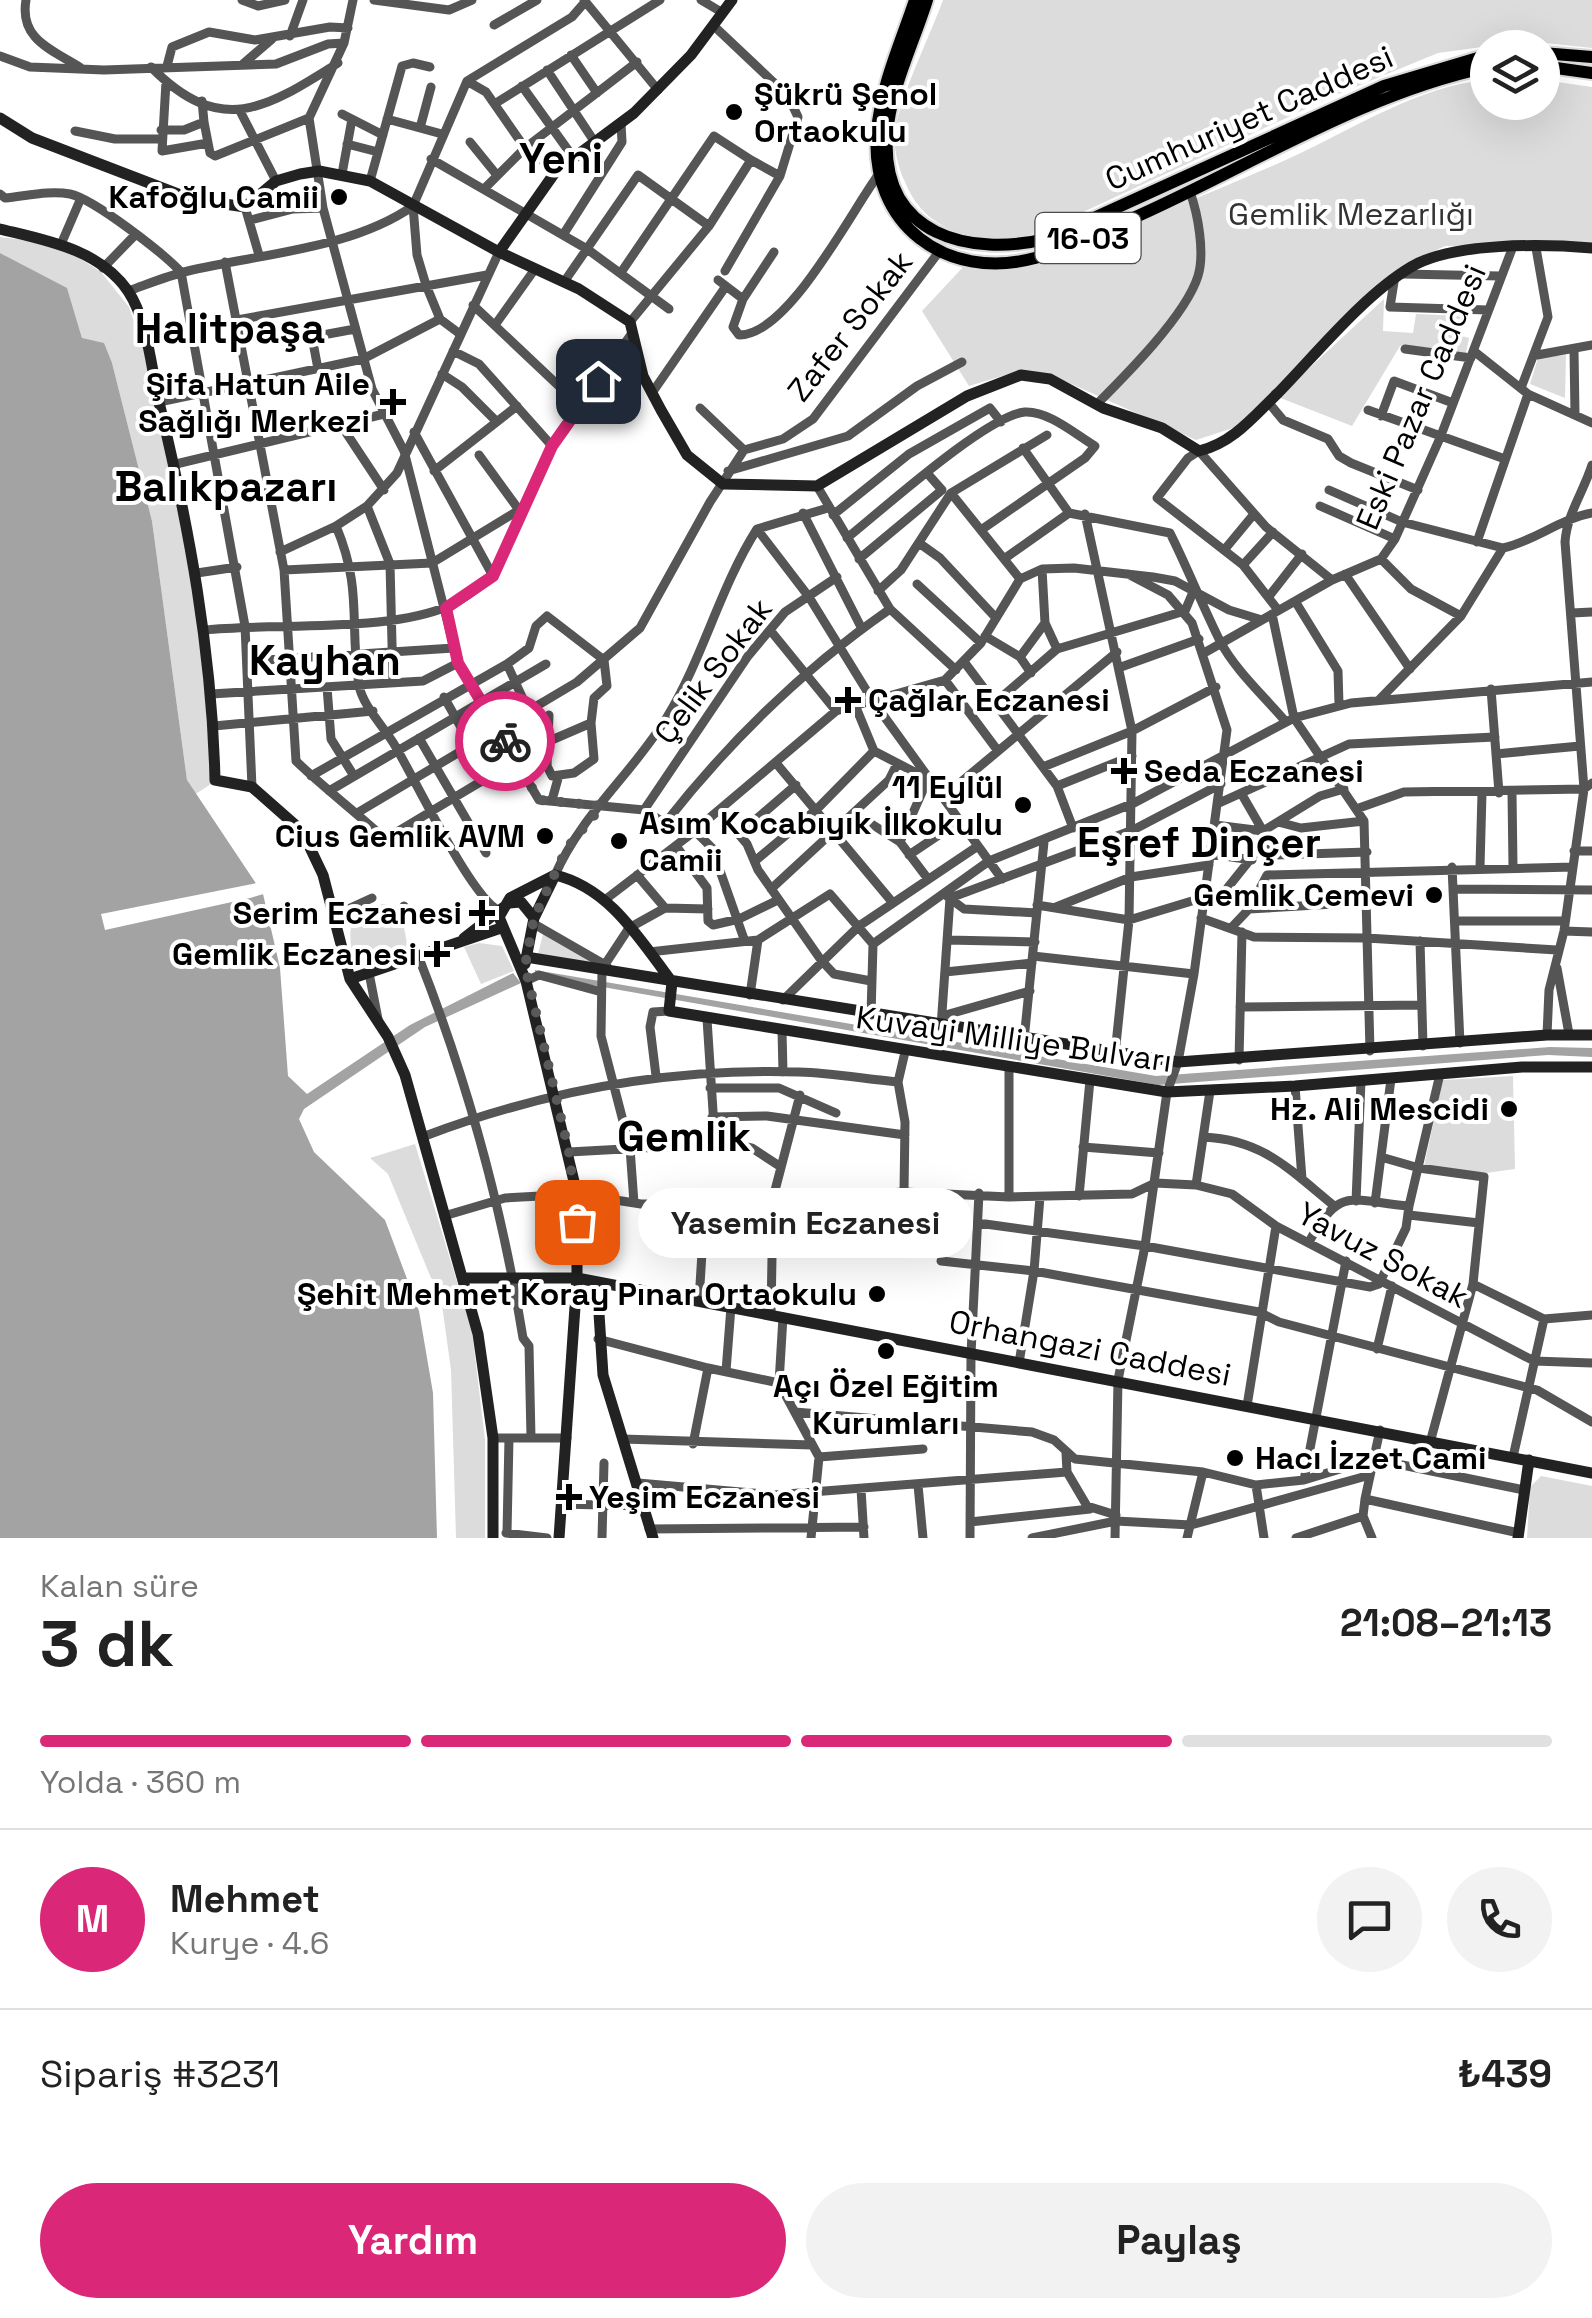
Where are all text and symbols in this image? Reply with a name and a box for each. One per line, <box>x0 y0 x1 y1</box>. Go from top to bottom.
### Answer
map controls <box>1470 30 1560 120</box>
button: layers <box>1470 30 1560 120</box>
street label: Cumhuriyet Caddesi <box>1099 37 1399 199</box>
place label: Şükrü Şenol Ortaokulu <box>754 74 937 151</box>
marker: Şükrü Şenol Ortaokulu <box>723 101 745 123</box>
district label: Yeni <box>519 132 603 185</box>
place label: Kafoğlu Camii <box>108 177 319 217</box>
marker: Kafoğlu Camii <box>328 186 350 208</box>
park label: Gemlik Mezarlığı <box>1228 194 1474 234</box>
road number: 16-03 <box>1036 213 1140 263</box>
street label: Zafer Sokak <box>779 243 921 409</box>
street label: Eski Pazar Caddesi <box>1347 258 1495 536</box>
district label: Halitpaşa <box>135 302 325 355</box>
pin <box>556 339 641 424</box>
icon: home <box>571 354 626 409</box>
place label: Şifa Hatun Aile Sağlığı Merkezi <box>138 364 370 441</box>
marker: Şifa Hatun Aile Sağlığı Merkezi <box>380 389 406 415</box>
district label: Balıkpazarı <box>114 460 338 513</box>
street label: Çelik Sokak <box>645 590 781 752</box>
district label: Kayhan <box>249 634 401 687</box>
place label: Çağlar Eczanesi <box>868 680 1110 720</box>
marker: Çağlar Eczanesi <box>837 689 859 711</box>
courier <box>455 691 555 791</box>
icon: bike <box>478 714 533 769</box>
place label: Seda Eczanesi <box>1144 751 1364 791</box>
marker: Seda Eczanesi <box>1113 760 1135 782</box>
place label: 11 Eylül İlkokulu <box>883 767 1003 844</box>
marker: 11 Eylül İlkokulu <box>1012 794 1034 816</box>
place label: Asım Kocabıyık Camii <box>639 803 872 880</box>
place label: Cius Gemlik AVM <box>275 816 525 856</box>
district label: Eşref Dinçer <box>1077 816 1321 869</box>
marker: Cius Gemlik AVM <box>534 825 556 847</box>
marker: Asım Kocabıyık Camii <box>608 830 630 852</box>
place label: Gemlik Cemevi <box>1193 875 1414 915</box>
marker: Gemlik Cemevi <box>1423 884 1445 906</box>
place label: Serim Eczanesi <box>233 893 462 933</box>
marker: Serim Eczanesi <box>471 902 493 924</box>
place label: Gemlik Eczanesi <box>172 934 417 974</box>
marker: Gemlik Eczanesi <box>426 943 448 965</box>
street label: Kuvayi Milliye Bulvarı <box>853 997 1175 1081</box>
place label: Hz. Ali Mescidi <box>1270 1089 1489 1129</box>
marker: Hz. Ali Mescidi <box>1498 1098 1520 1120</box>
district label: Gemlik <box>617 1110 751 1163</box>
pin <box>535 1180 620 1265</box>
callout: Yasemin Eczanesi <box>637 1187 972 1257</box>
street label: Yavuz Sokak <box>1291 1193 1475 1317</box>
icon: bag <box>550 1195 605 1250</box>
text: Yasemin Eczanesi <box>671 1203 940 1243</box>
place label: Şehit Mehmet Koray Pınar Ortaokulu <box>297 1274 857 1314</box>
marker: Şehit Mehmet Koray Pınar Ortaokulu <box>866 1283 888 1305</box>
street label: Orhangazi Caddesi <box>946 1301 1234 1395</box>
marker: Açı Özel Eğitim Kurumları <box>875 1340 897 1362</box>
place label: Açı Özel Eğitim Kurumları <box>773 1366 999 1443</box>
place label: Hacı İzzet Cami <box>1255 1438 1487 1478</box>
marker: Hacı İzzet Cami <box>1224 1447 1246 1469</box>
place label: Yeşim Eczanesi <box>589 1477 820 1517</box>
marker: Yeşim Eczanesi <box>558 1486 580 1508</box>
text: Kalan süre <box>40 1566 199 1606</box>
text: 21:08–21:13 <box>1340 1599 1552 1647</box>
text: 3 dk <box>40 1602 174 1685</box>
text: Yolda · 360 m <box>40 1762 241 1802</box>
button: chat <box>1317 1867 1422 1972</box>
button: phone <box>1447 1867 1552 1972</box>
text: Mehmet <box>170 1875 320 1923</box>
text: M <box>76 1895 109 1943</box>
text: Kurye · 4.6 <box>170 1923 329 1963</box>
text: Sipariş #3231 <box>40 2050 280 2098</box>
text: ₺439 <box>1458 2050 1552 2098</box>
button: Yardım <box>40 2183 786 2298</box>
button: Paylaş <box>806 2183 1552 2298</box>

